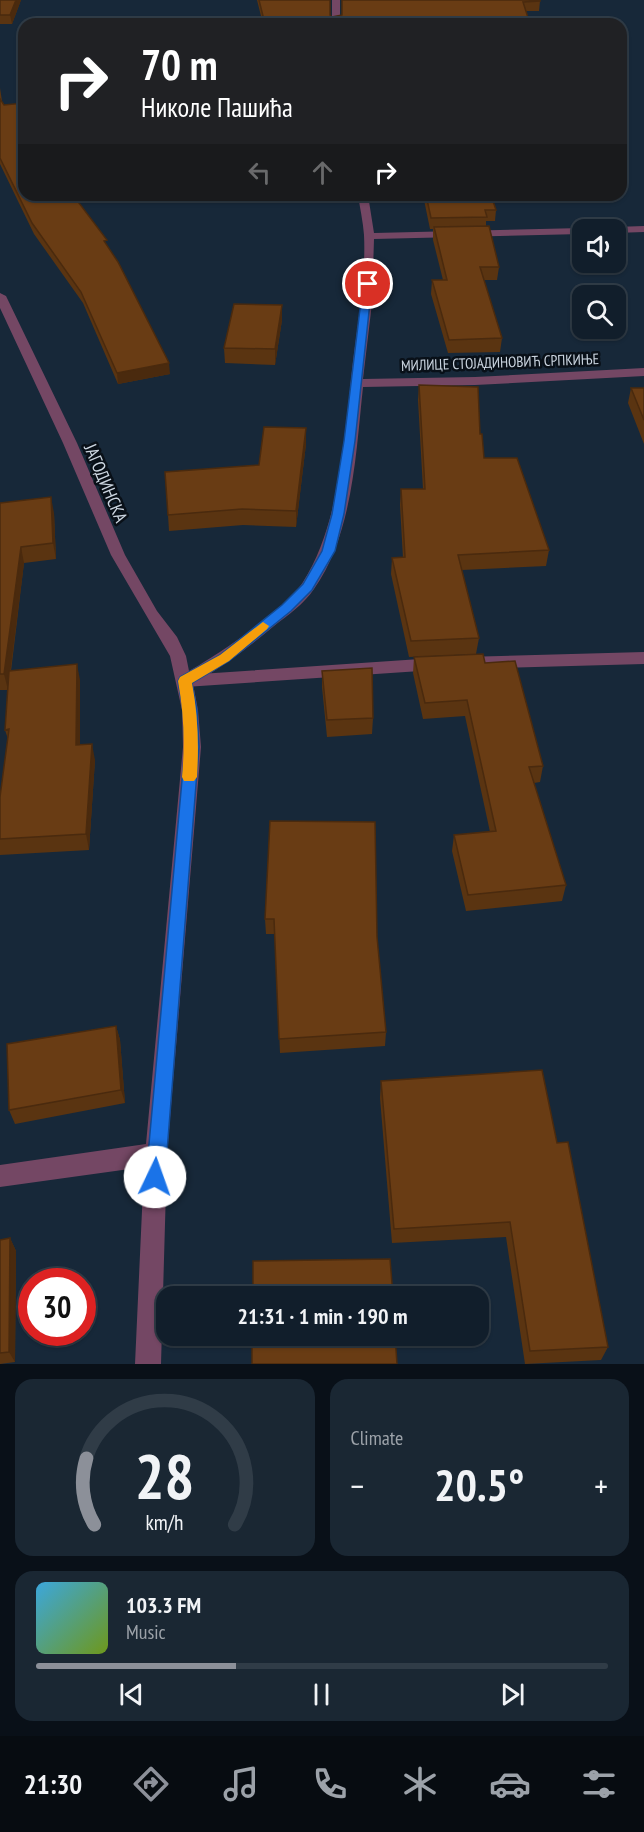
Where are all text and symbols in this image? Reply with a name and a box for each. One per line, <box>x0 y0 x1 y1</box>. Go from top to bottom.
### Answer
text: 70 m <box>141 37 218 92</box>
icon: right <box>42 42 120 120</box>
text: Николе Пашића <box>141 90 293 124</box>
icon: left <box>243 156 276 189</box>
icon: ahead <box>306 156 339 189</box>
icon: right <box>369 156 402 189</box>
map controls <box>572 219 626 339</box>
button: sound <box>572 219 626 273</box>
pin <box>342 258 393 309</box>
icon: arrive <box>351 267 384 300</box>
button: search <box>572 285 626 339</box>
street label: МИЛИЦЕ СТОЈАДИНОВИЋ СРПКИЊЕ <box>401 349 599 375</box>
street label: ЈАГОДИНСКА <box>79 439 133 526</box>
position arrow <box>123 1145 187 1209</box>
speed limit sign: 30 <box>18 1268 96 1346</box>
text: 21:31 · 1 min · 190 m <box>237 1302 408 1330</box>
text: Climate <box>351 1425 403 1451</box>
text: 28 <box>135 1435 195 1516</box>
text: 20.5° <box>434 1455 524 1513</box>
text: − <box>351 1464 364 1507</box>
text: + <box>594 1464 608 1507</box>
text: km/h <box>146 1508 184 1536</box>
text: 103.3 FM <box>126 1591 201 1619</box>
text: Music <box>126 1619 166 1645</box>
icon: previous <box>115 1678 148 1711</box>
icon: pause <box>305 1678 338 1711</box>
icon: next <box>496 1678 529 1711</box>
icon: directions <box>130 1763 172 1805</box>
icon: music <box>220 1763 262 1805</box>
icon: phone <box>309 1763 351 1805</box>
icon: climate <box>399 1763 441 1805</box>
icon: car <box>489 1763 531 1805</box>
icon: filters <box>578 1763 620 1805</box>
text: 21:30 <box>24 1767 82 1801</box>

